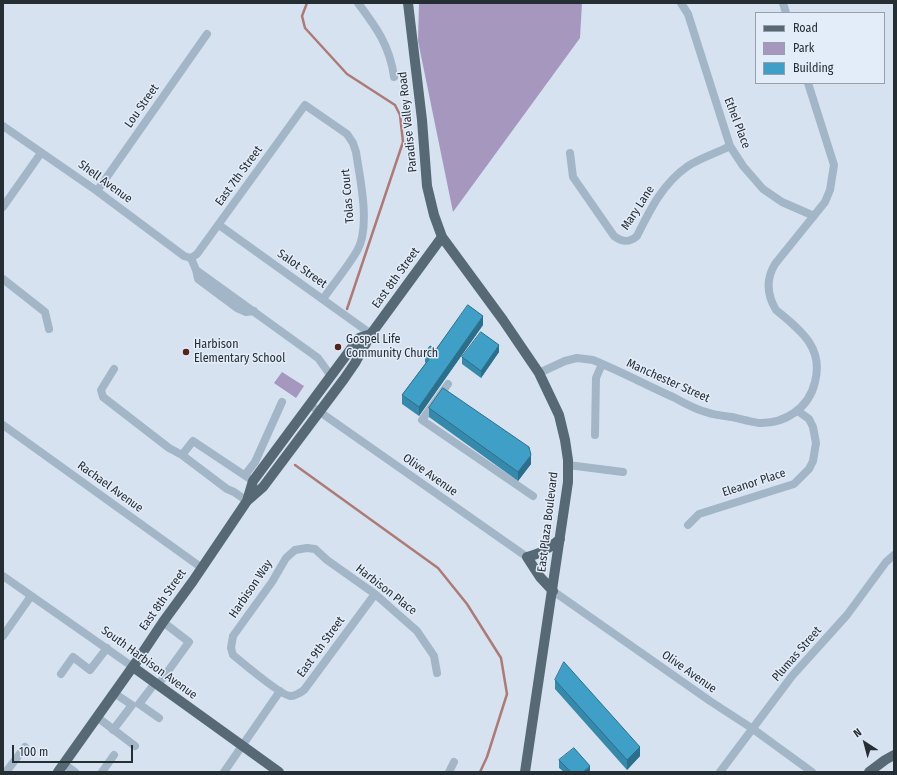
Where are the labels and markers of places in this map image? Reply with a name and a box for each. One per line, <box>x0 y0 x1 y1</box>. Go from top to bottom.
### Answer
place label: Gospel Life Community Church <box>346 333 438 361</box>
place label: Harbison Elementary School <box>194 338 285 366</box>
marker: Gospel Life Community Church <box>333 342 343 352</box>
marker: Harbison Elementary School <box>181 347 191 357</box>

